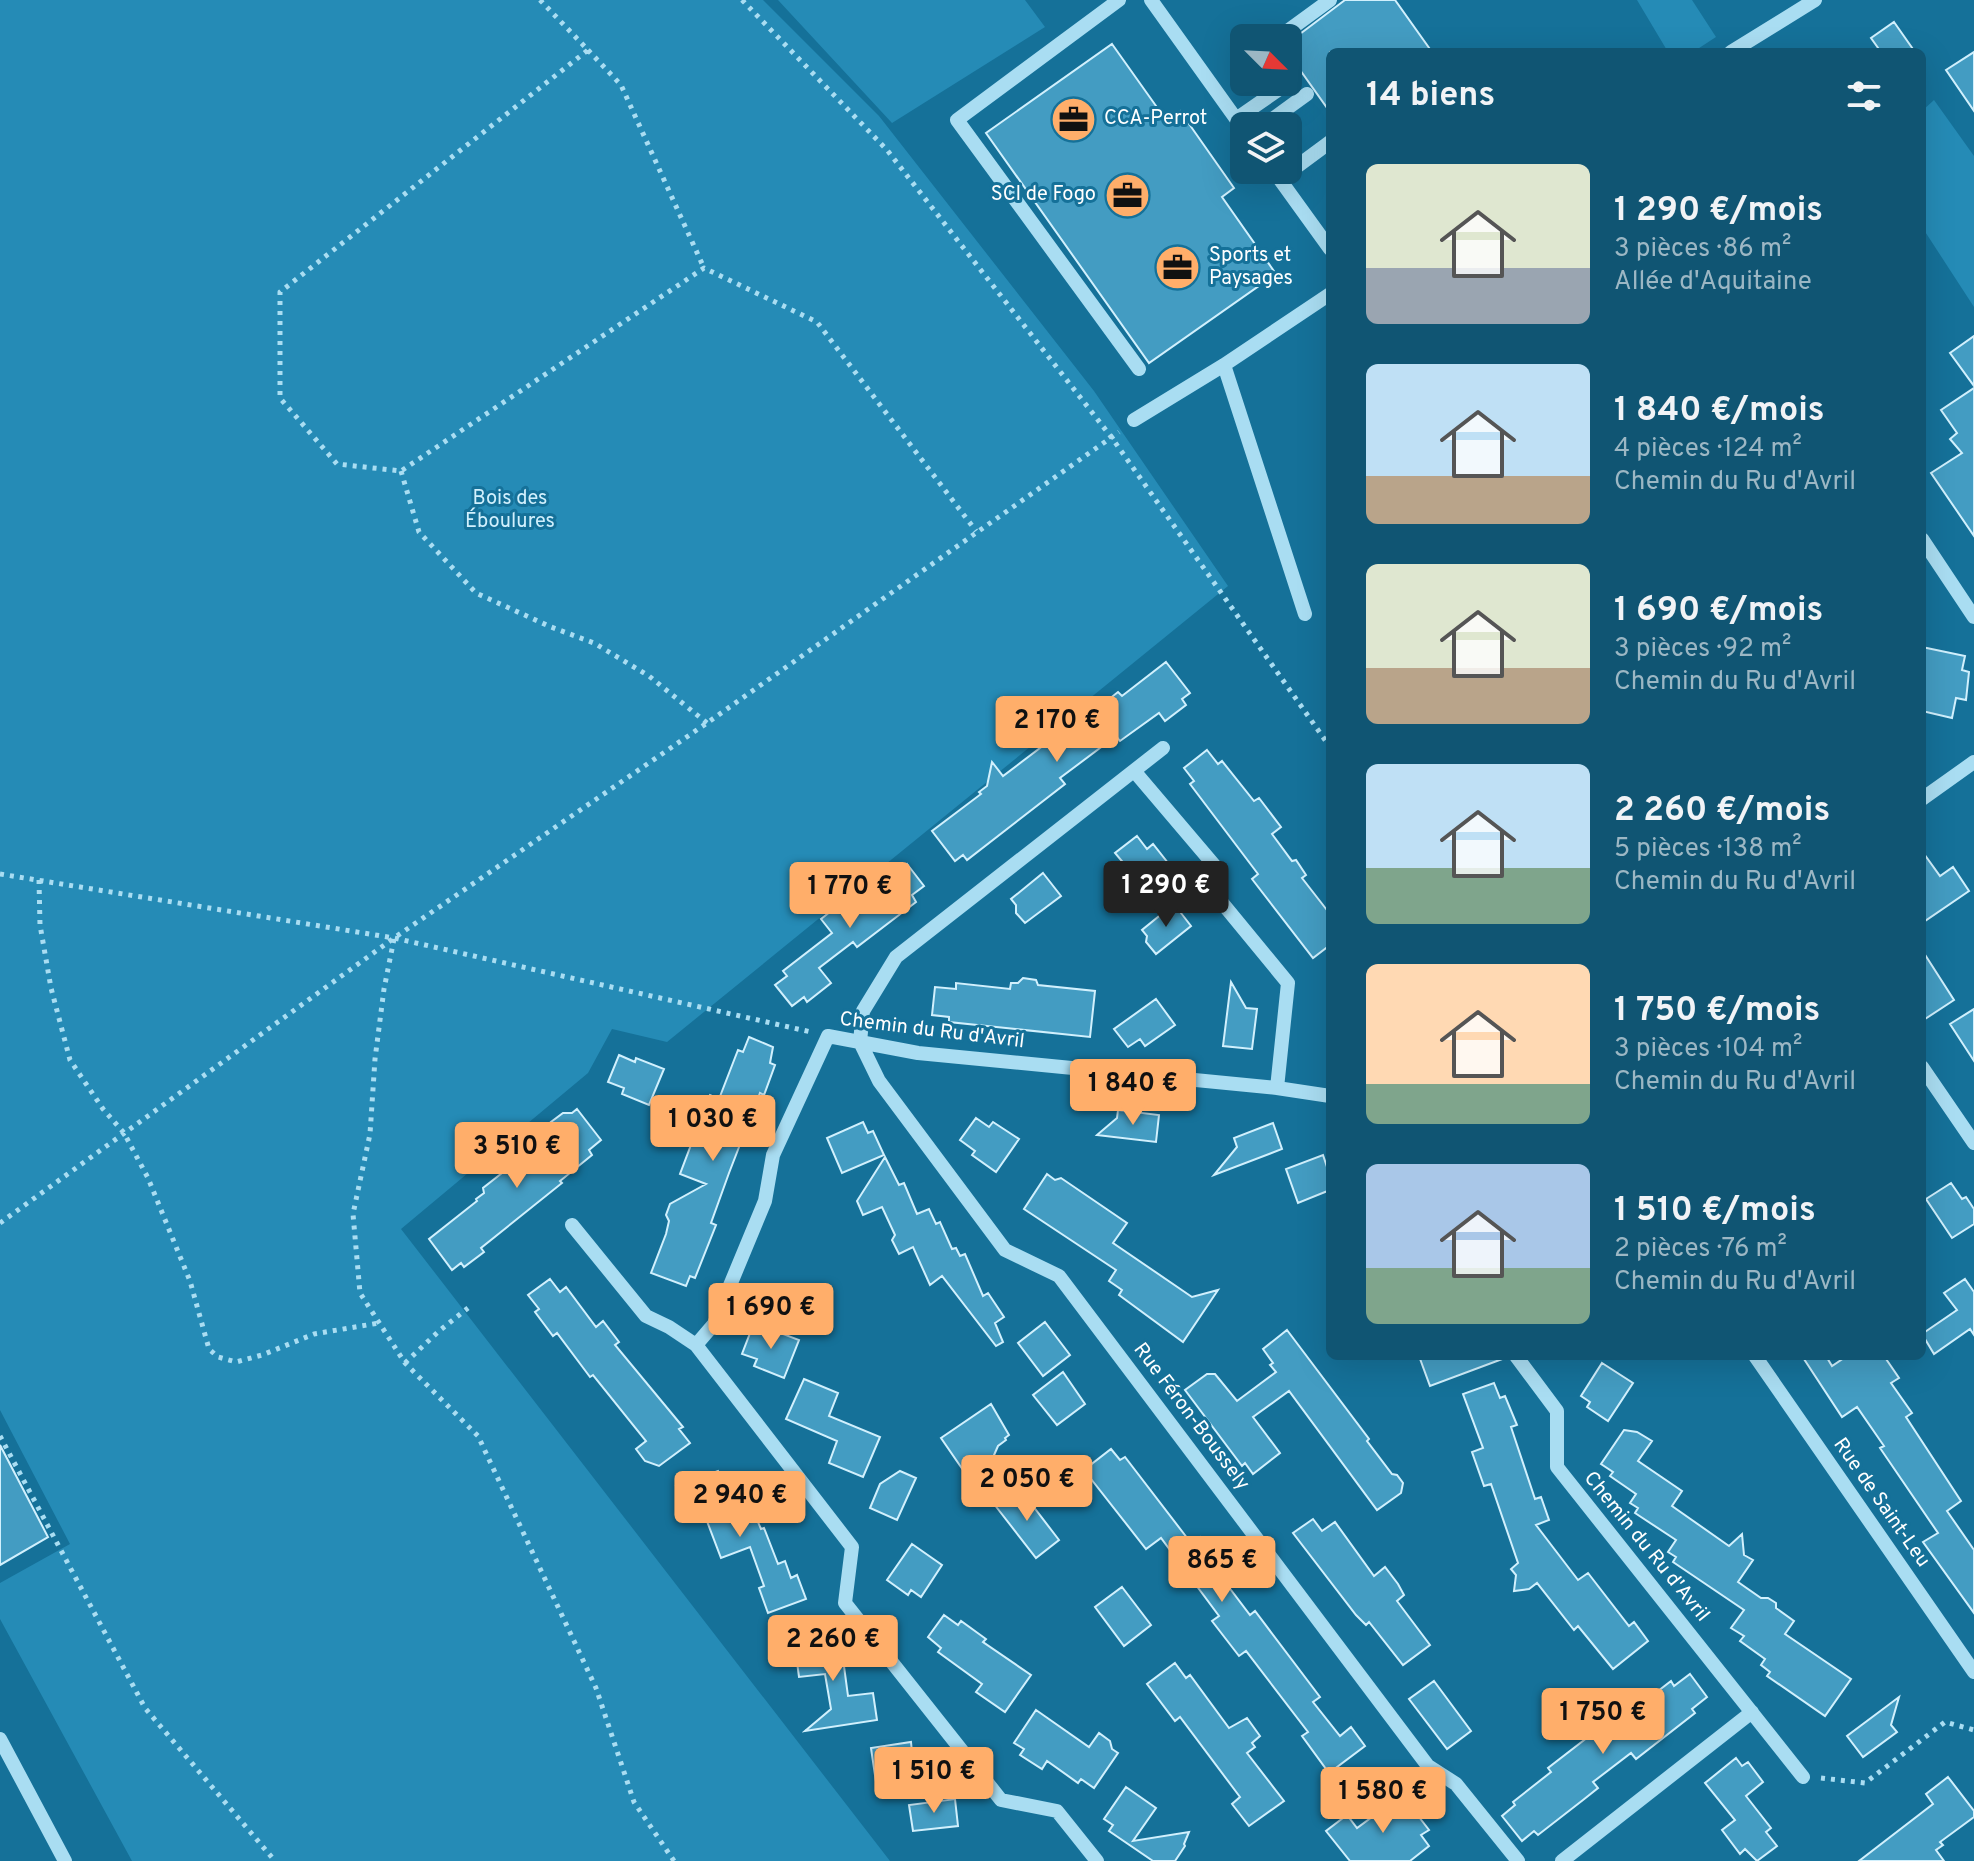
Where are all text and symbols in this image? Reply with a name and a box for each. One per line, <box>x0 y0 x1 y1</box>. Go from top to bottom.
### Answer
north arrow <box>1230 24 1302 96</box>
map controls <box>1230 24 1302 184</box>
icon: filters <box>1842 74 1886 118</box>
text: 14 biens <box>1366 75 1495 118</box>
office icon: CCA-Perrot <box>1049 95 1097 143</box>
place label: CCA-Perrot <box>1104 106 1207 132</box>
button: layers <box>1230 112 1302 184</box>
office icon: SCI de Fogo <box>1103 171 1151 219</box>
place label: SCI de Fogo <box>991 182 1096 208</box>
text: 1 290 €/mois <box>1614 190 1823 233</box>
icon: home <box>1430 196 1526 292</box>
text: 3 pièces · 86 m² <box>1614 233 1791 266</box>
office icon: Sports et Paysages <box>1154 243 1202 291</box>
place label: Sports et Paysages <box>1209 243 1293 292</box>
text: Allée d'Aquitaine <box>1614 266 1812 299</box>
text: 1 840 €/mois <box>1614 390 1825 433</box>
icon: home <box>1430 396 1526 492</box>
text: 4 pièces · 124 m² <box>1614 433 1802 466</box>
text: Chemin du Ru d'Avril <box>1614 466 1856 499</box>
park label: Bois des Éboulures <box>465 486 555 535</box>
text: 1 690 €/mois <box>1614 590 1823 633</box>
icon: home <box>1430 596 1526 692</box>
text: 3 pièces · 92 m² <box>1614 633 1791 666</box>
text: Chemin du Ru d'Avril <box>1614 666 1856 699</box>
pin: 2 170 € <box>983 696 1131 764</box>
text: 2 170 € <box>1014 705 1100 738</box>
text: 2 260 €/mois <box>1614 790 1830 833</box>
icon: home <box>1430 796 1526 892</box>
text: 5 pièces · 138 m² <box>1614 833 1802 866</box>
pin: 1 290 € <box>1092 861 1240 929</box>
pin: 1 770 € <box>776 862 924 930</box>
text: Chemin du Ru d'Avril <box>1614 866 1856 899</box>
text: 1 290 € <box>1122 870 1210 903</box>
text: 1 770 € <box>808 871 892 904</box>
text: 1 750 €/mois <box>1614 990 1820 1033</box>
icon: home <box>1430 996 1526 1092</box>
street label: Chemin du Ru d'Avril <box>838 1007 1026 1055</box>
text: 3 pièces · 104 m² <box>1614 1033 1802 1066</box>
pin: 1 840 € <box>1059 1059 1207 1127</box>
text: Chemin du Ru d'Avril <box>1614 1066 1856 1099</box>
text: 1 840 € <box>1088 1068 1178 1101</box>
pin: 1 030 € <box>639 1095 787 1163</box>
text: 1 030 € <box>668 1104 758 1137</box>
pin: 3 510 € <box>443 1122 591 1190</box>
text: 3 510 € <box>473 1131 561 1164</box>
text: 1 510 €/mois <box>1614 1190 1816 1233</box>
icon: home <box>1430 1196 1526 1292</box>
text: 2 pièces · 76 m² <box>1614 1233 1787 1266</box>
text: Chemin du Ru d'Avril <box>1614 1266 1856 1299</box>
pin: 1 690 € <box>697 1283 845 1351</box>
text: 1 690 € <box>726 1292 816 1325</box>
street label: Rue Féron-Boussely <box>1127 1338 1255 1496</box>
street label: Rue de Saint-Leu <box>1827 1433 1935 1573</box>
pin: 2 050 € <box>953 1455 1101 1523</box>
text: 2 050 € <box>979 1464 1075 1497</box>
street label: Chemin du Ru d'Avril <box>1577 1466 1715 1628</box>
pin: 2 940 € <box>666 1471 814 1539</box>
text: 2 940 € <box>692 1480 788 1513</box>
pin: 865 € <box>1166 1536 1278 1604</box>
text: 865 € <box>1186 1545 1258 1578</box>
pin: 2 260 € <box>759 1615 907 1683</box>
text: 2 260 € <box>786 1624 880 1657</box>
pin: 1 750 € <box>1529 1688 1677 1756</box>
text: 1 750 € <box>1560 1697 1646 1730</box>
pin: 1 510 € <box>860 1747 1008 1815</box>
text: 1 510 € <box>892 1756 976 1789</box>
pin: 1 580 € <box>1309 1767 1457 1835</box>
text: 1 580 € <box>1339 1776 1427 1809</box>

